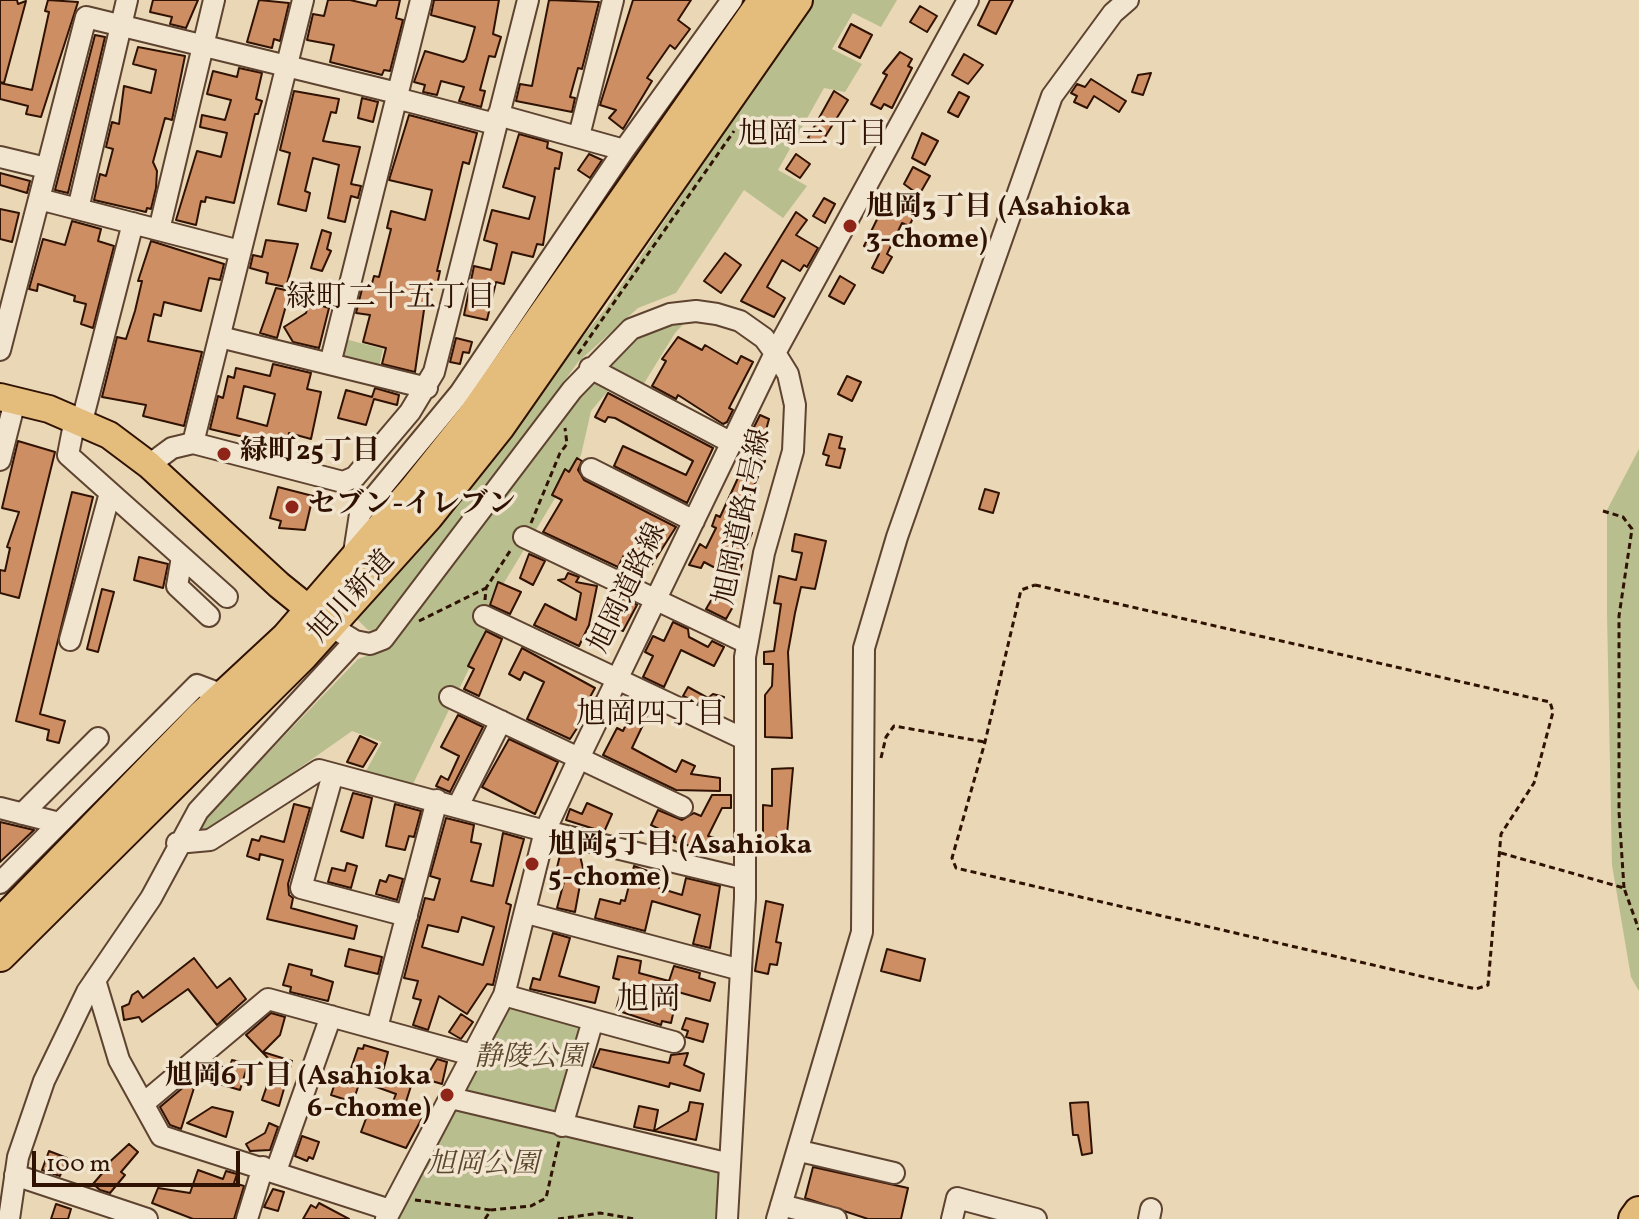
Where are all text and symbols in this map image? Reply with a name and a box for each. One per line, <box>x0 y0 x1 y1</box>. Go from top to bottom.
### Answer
district label: 旭岡三丁目 <box>738 119 888 155</box>
place label: 旭岡3丁目 (Asahioka 3-chome) <box>866 193 1131 259</box>
marker: 旭岡3丁目 (Asahioka 3-chome) <box>841 217 859 235</box>
district label: 緑町二十五丁目 <box>286 282 496 318</box>
street label: 旭岡道路1号線 <box>710 426 780 608</box>
place label: 緑町25丁目 <box>240 437 380 471</box>
marker: 緑町25丁目 <box>215 445 233 463</box>
place label: セブン-イレブン <box>308 490 516 524</box>
marker: セブン-イレブン <box>283 498 301 516</box>
street label: 旭岡道路線 <box>584 519 676 659</box>
street label: 旭川新道 <box>304 545 404 651</box>
district label: 旭岡四丁目 <box>576 699 726 735</box>
place label: 旭岡5丁目 (Asahioka 5-chome) <box>548 831 812 897</box>
marker: 旭岡5丁目 (Asahioka 5-chome) <box>523 855 541 873</box>
district label: 旭岡 <box>617 984 681 1022</box>
park label: 静陵公園 <box>474 1043 586 1077</box>
place label: 旭岡6丁目 (Asahioka 6-chome) <box>165 1062 431 1128</box>
marker: 旭岡6丁目 (Asahioka 6-chome) <box>438 1086 456 1104</box>
scale bar <box>36 1135 244 1185</box>
text: 100 m <box>46 1148 111 1182</box>
park label: 旭岡公園 <box>427 1150 539 1184</box>

